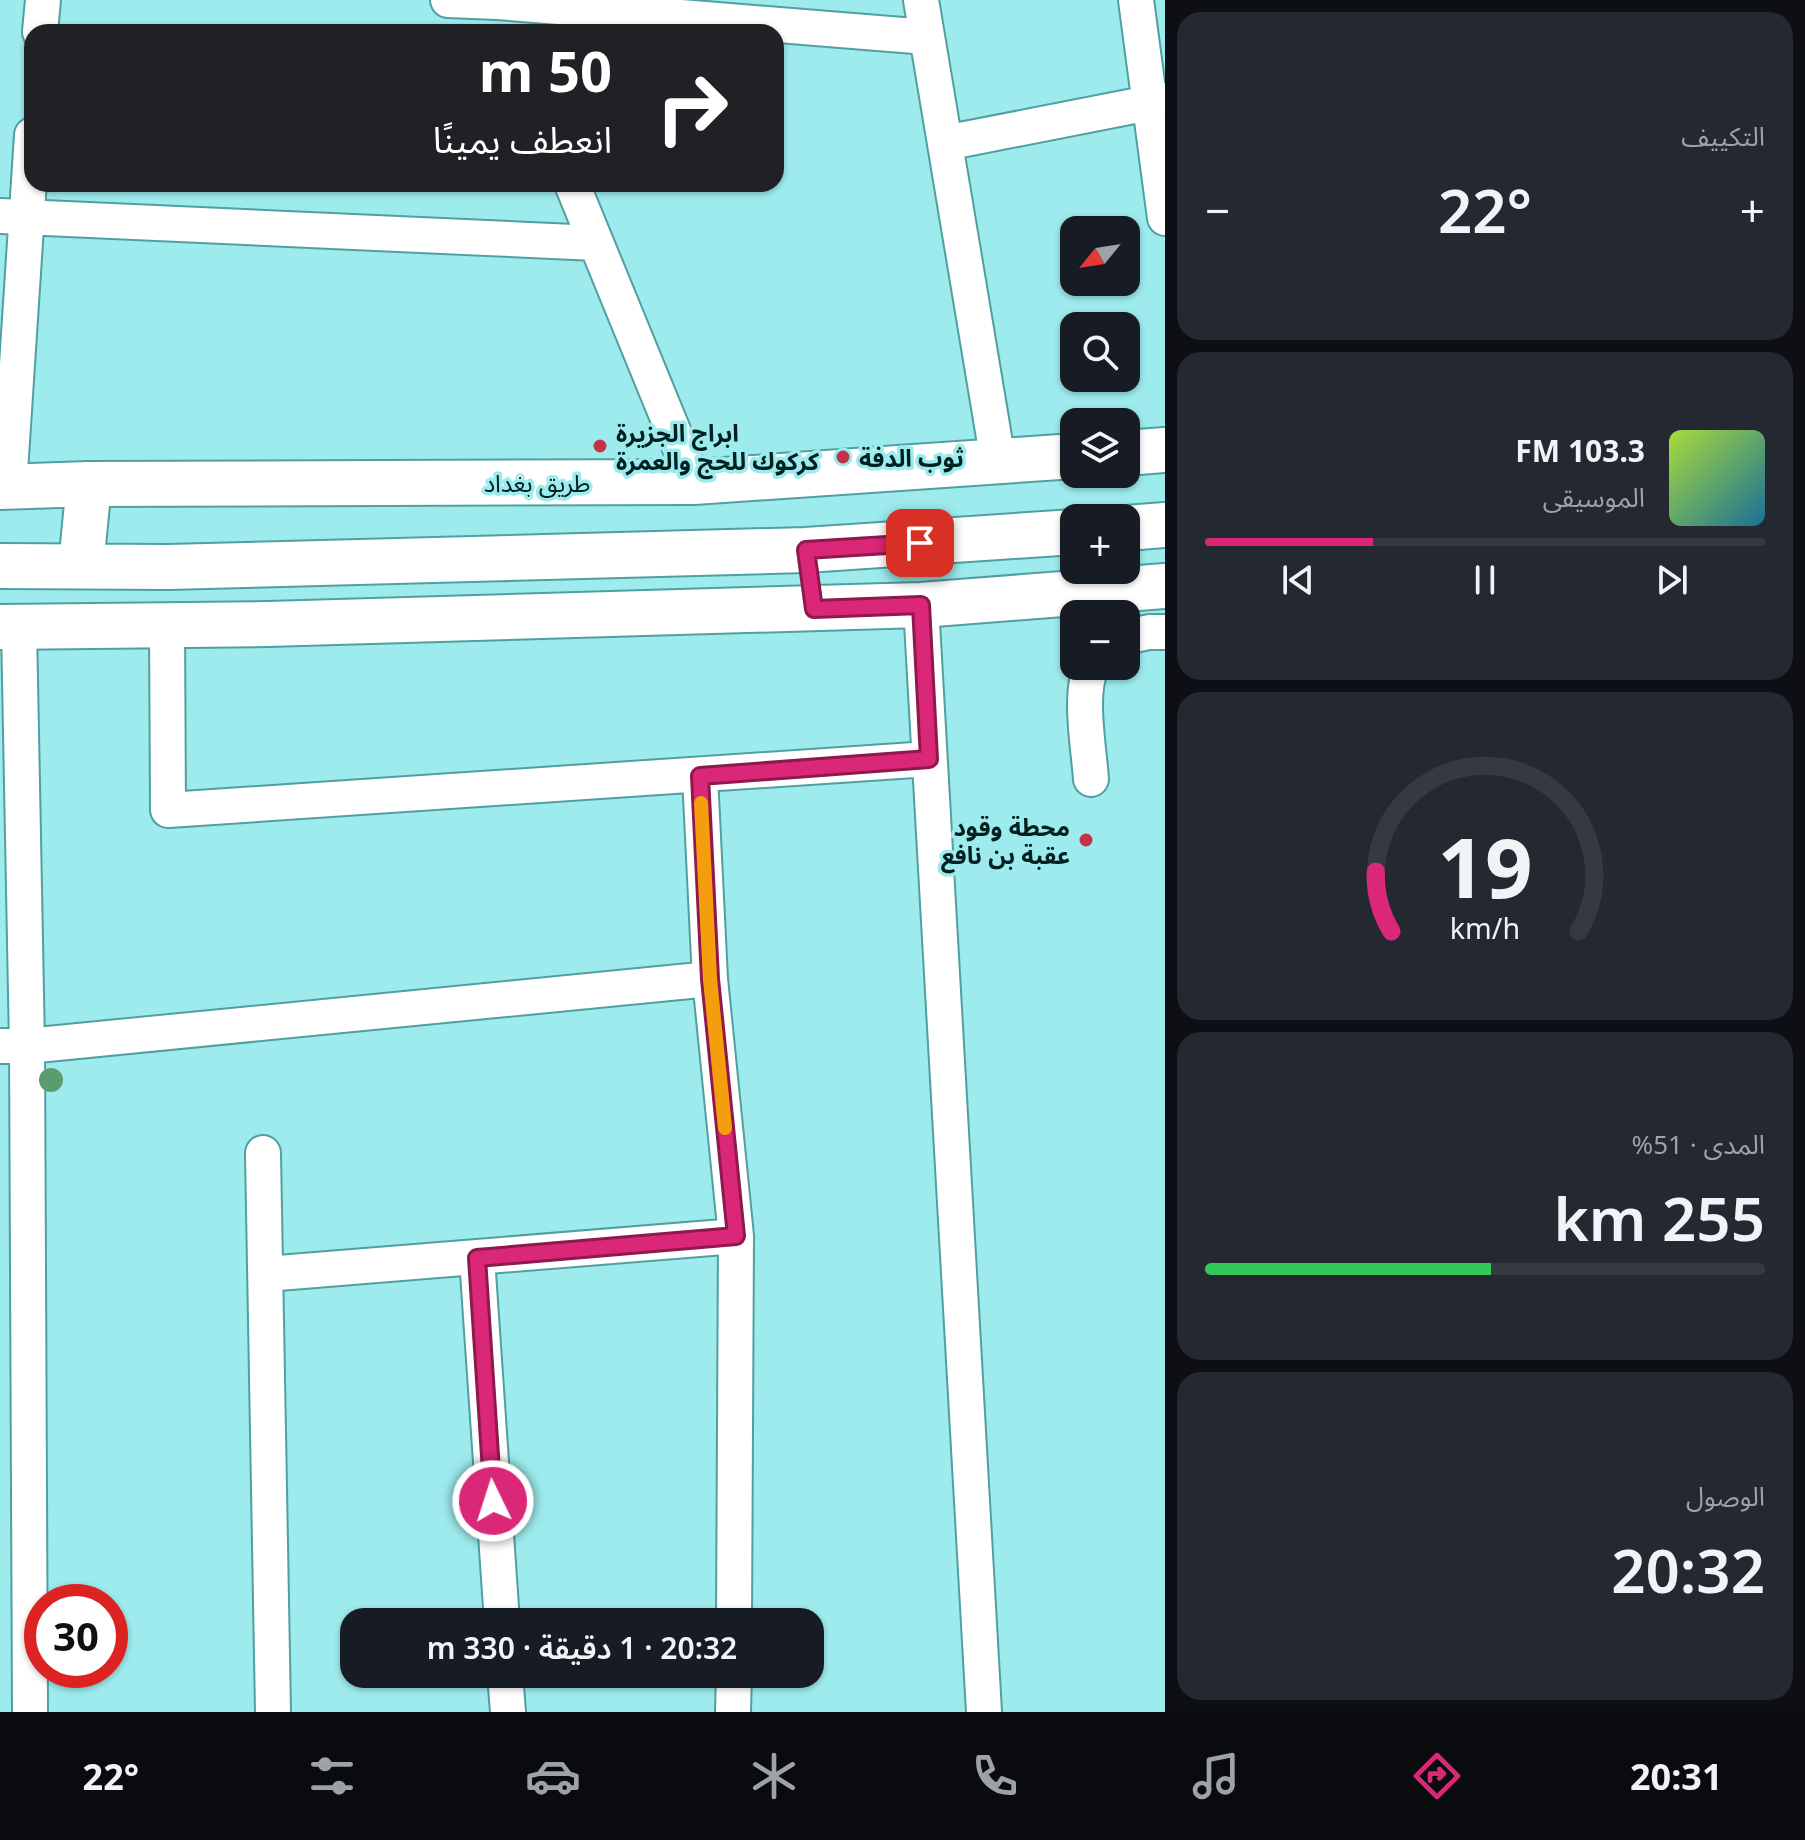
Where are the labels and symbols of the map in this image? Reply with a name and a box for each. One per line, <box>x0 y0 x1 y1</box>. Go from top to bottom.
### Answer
north arrow <box>1060 216 1140 296</box>
place label: ابراج الجزيرة كركوك للحج والعمرة <box>616 416 820 480</box>
marker: ابراج الجزيرة كركوك للحج والعمرة <box>591 437 609 455</box>
place label: ثوب الدفة <box>859 441 964 474</box>
marker: ثوب الدفة <box>834 448 852 466</box>
street label: طريق بغداد <box>484 466 590 499</box>
pin <box>886 509 954 577</box>
place label: محطة وقود عقبة بن نافع <box>941 810 1070 874</box>
marker: محطة وقود عقبة بن نافع <box>1077 831 1095 849</box>
position arrow <box>451 1459 535 1543</box>
speed limit sign: 30 <box>24 1584 128 1688</box>

